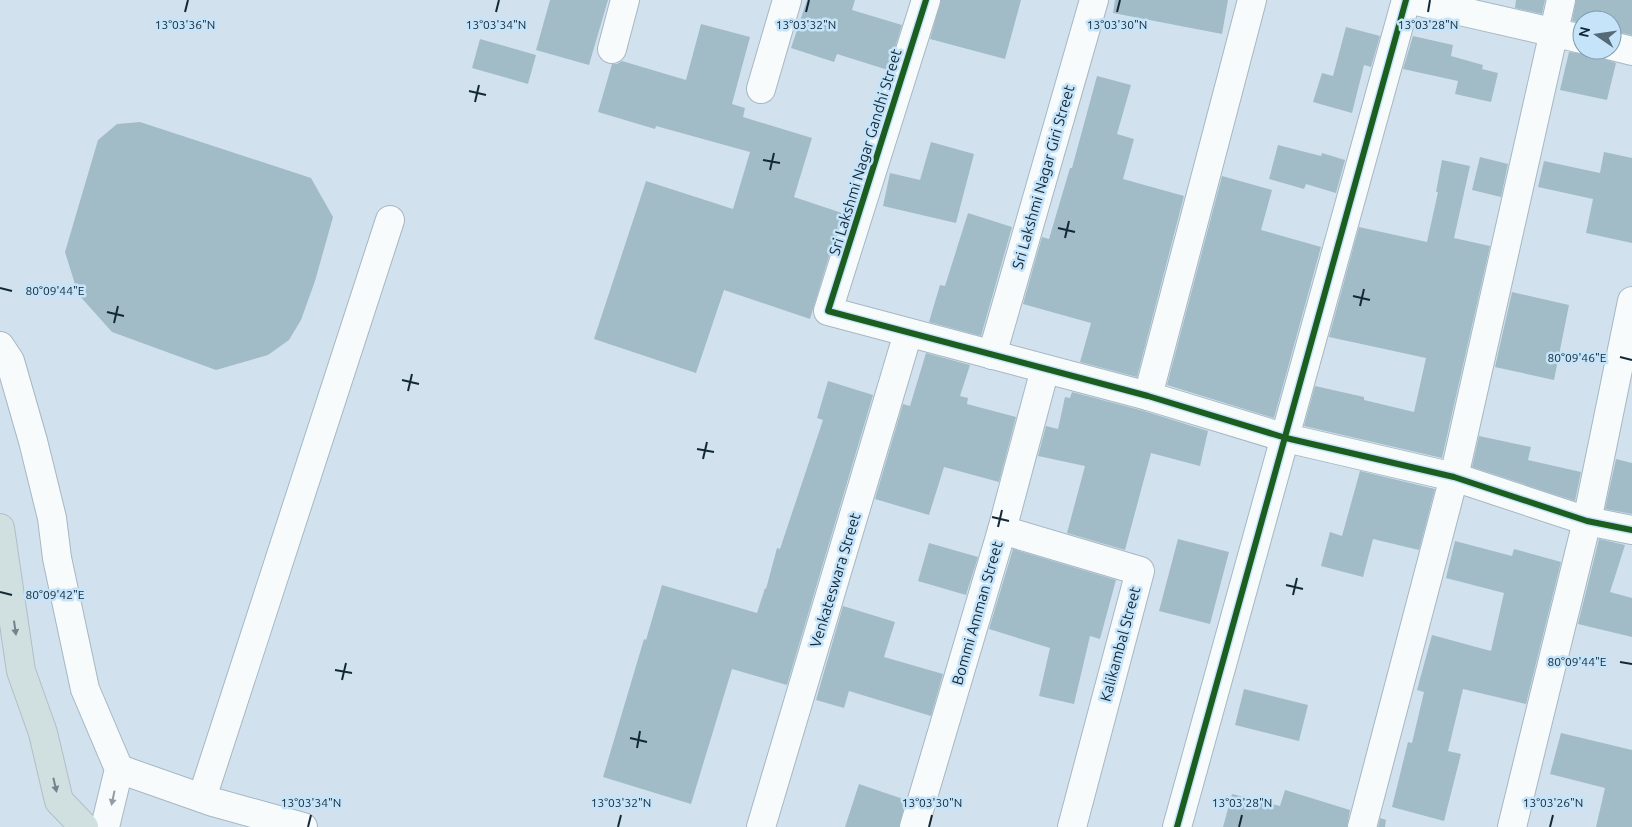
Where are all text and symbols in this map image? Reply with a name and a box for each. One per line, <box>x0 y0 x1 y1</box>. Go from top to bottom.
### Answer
north arrow <box>1572 10 1622 60</box>
text: 13°03'36"N <box>155 18 215 31</box>
text: 13°03'34"N <box>466 18 526 31</box>
text: 13°03'32"N <box>776 18 836 31</box>
text: 13°03'30"N <box>1087 18 1147 31</box>
text: 13°03'28"N <box>1398 18 1458 31</box>
text: N <box>1575 25 1593 39</box>
street label: Sri Lakshmi Nagar Gandhi Street <box>825 47 905 257</box>
street label: Sri Lakshmi Nagar Giri Street <box>1009 83 1077 271</box>
text: 80°09'44"E <box>26 284 85 297</box>
text: 80°09'46"E <box>1548 351 1607 364</box>
street label: Venkateswara Street <box>806 511 864 649</box>
street label: Bommi Amman Street <box>948 539 1006 687</box>
street label: Kalikambal Street <box>1096 585 1144 703</box>
text: 80°09'42"E <box>26 588 85 601</box>
one-way arrow <box>12 621 20 637</box>
text: 80°09'44"E <box>1548 655 1607 668</box>
one-way arrow <box>51 778 59 793</box>
one-way arrow <box>109 791 117 806</box>
text: 13°03'34"N <box>281 796 341 809</box>
text: 13°03'32"N <box>591 796 651 809</box>
text: 13°03'30"N <box>902 796 962 809</box>
text: 13°03'28"N <box>1212 796 1272 809</box>
text: 13°03'26"N <box>1523 796 1583 809</box>

